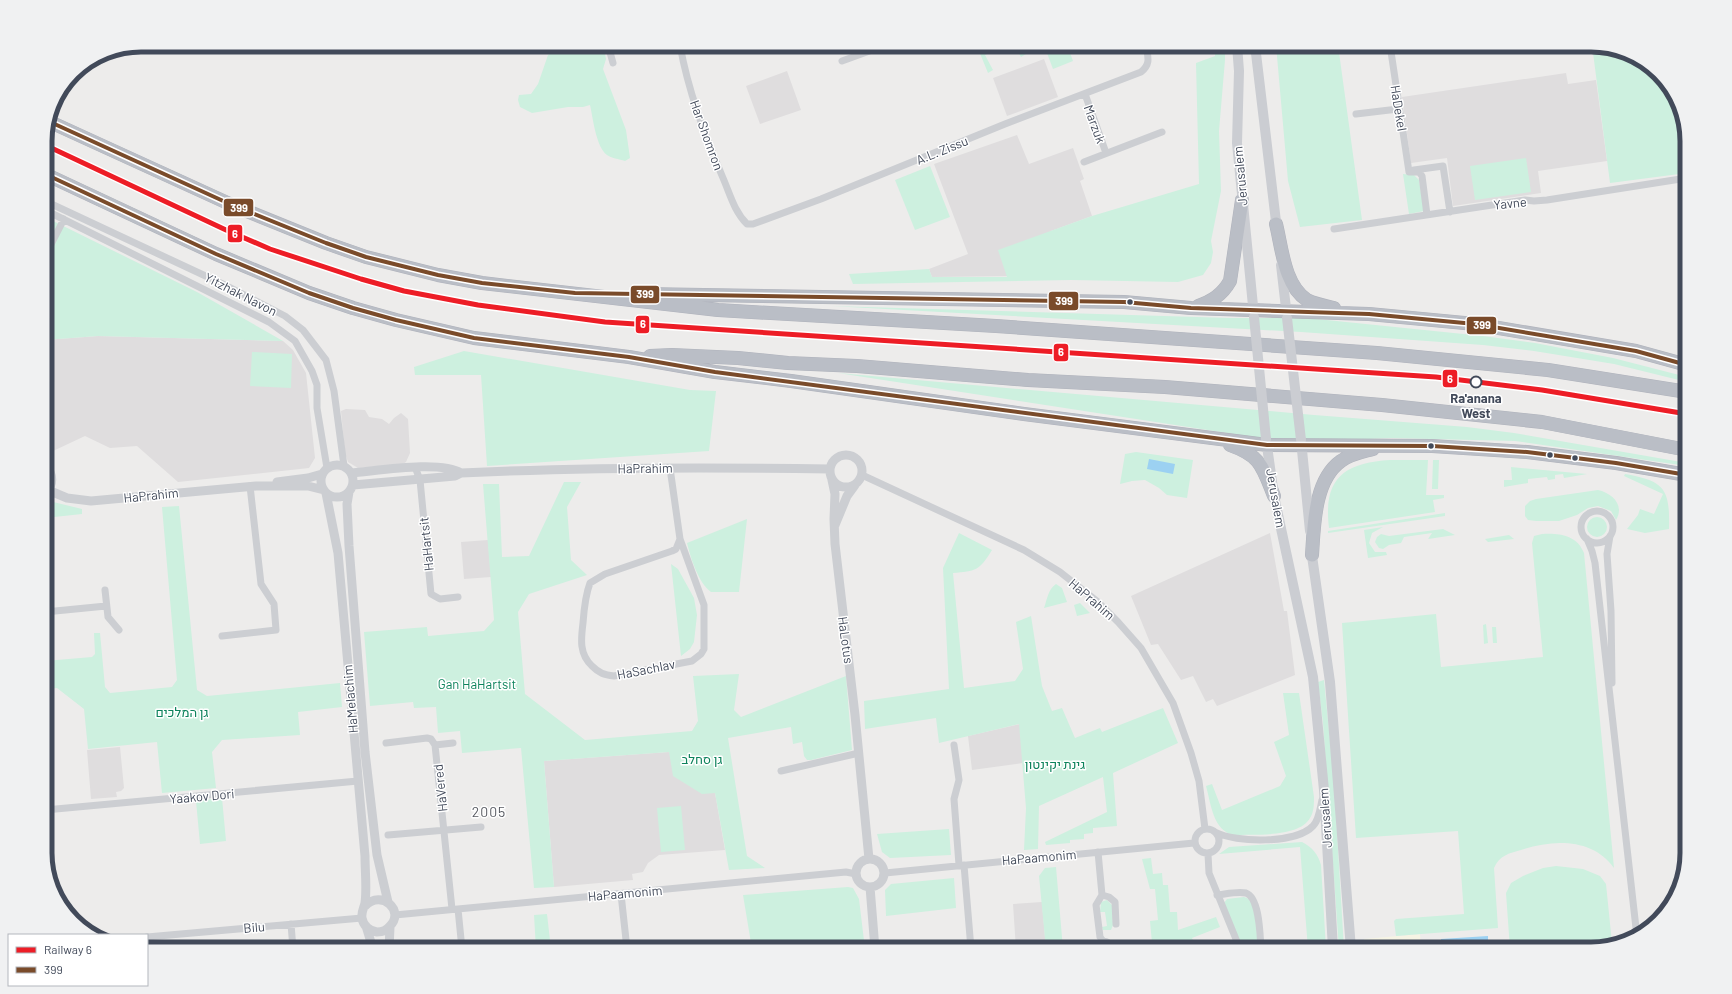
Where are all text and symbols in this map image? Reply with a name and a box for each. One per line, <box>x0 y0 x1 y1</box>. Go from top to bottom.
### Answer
street label: HaDekel <box>1387 84 1411 132</box>
street label: Har Shomron <box>687 98 727 172</box>
street label: Marzuk <box>1081 102 1110 146</box>
street label: A.L. Zissu <box>914 132 970 168</box>
street label: Jerusalem <box>1229 146 1251 206</box>
street label: Yavne <box>1493 193 1527 213</box>
line badge: 399 <box>223 198 254 217</box>
text: 399 <box>230 201 248 214</box>
line badge: 6 <box>227 224 243 243</box>
text: 6 <box>232 227 238 240</box>
street label: Yitzhak Navon <box>202 269 280 319</box>
line badge: 399 <box>630 285 660 304</box>
text: 399 <box>636 287 654 300</box>
line badge: 399 <box>1048 291 1079 311</box>
text: 399 <box>1055 294 1073 307</box>
unlabelled marker <box>1125 297 1135 307</box>
line badge: 6 <box>635 315 650 334</box>
line badge: 399 <box>1466 316 1497 335</box>
text: 6 <box>640 317 646 330</box>
text: 399 <box>1473 318 1491 331</box>
line badge: 6 <box>1053 343 1069 362</box>
text: 6 <box>1058 345 1064 358</box>
line badge: 6 <box>1442 369 1458 388</box>
text: 6 <box>1447 372 1453 385</box>
marker: Ra'anana West <box>1469 375 1483 389</box>
place label: Ra'anana West <box>1450 390 1502 421</box>
unlabelled marker <box>1426 441 1436 451</box>
unlabelled marker <box>1545 450 1555 460</box>
unlabelled marker <box>1570 453 1580 463</box>
street label: HaPrahim <box>617 460 673 476</box>
street label: Jerusalem <box>1263 467 1289 529</box>
street label: HaPrahim <box>123 484 179 506</box>
street label: HaHartsit <box>415 516 437 572</box>
street label: HaPrahim <box>1066 575 1118 623</box>
street label: HaLotus <box>835 615 857 665</box>
street label: HaSachlav <box>616 656 676 682</box>
street label: HaMelachim <box>339 664 361 734</box>
park label: Gan HaHartsit <box>438 676 516 692</box>
park label: גן המלכים <box>155 704 209 720</box>
park label: גן סחלב <box>681 751 723 767</box>
park label: גינת יקינטון <box>1025 756 1085 772</box>
street label: HaVered <box>430 763 450 813</box>
street label: Yaakov Dori <box>169 785 235 807</box>
street label: Jerusalem <box>1315 788 1335 848</box>
district label: 2005 <box>472 803 506 820</box>
street label: HaPaamonim <box>1001 846 1077 868</box>
street label: HaPaamonim <box>587 882 663 904</box>
street label: Bilu <box>243 918 265 936</box>
legend <box>8 934 148 986</box>
text: Railway 6 <box>44 942 92 956</box>
text: 399 <box>44 962 63 976</box>

